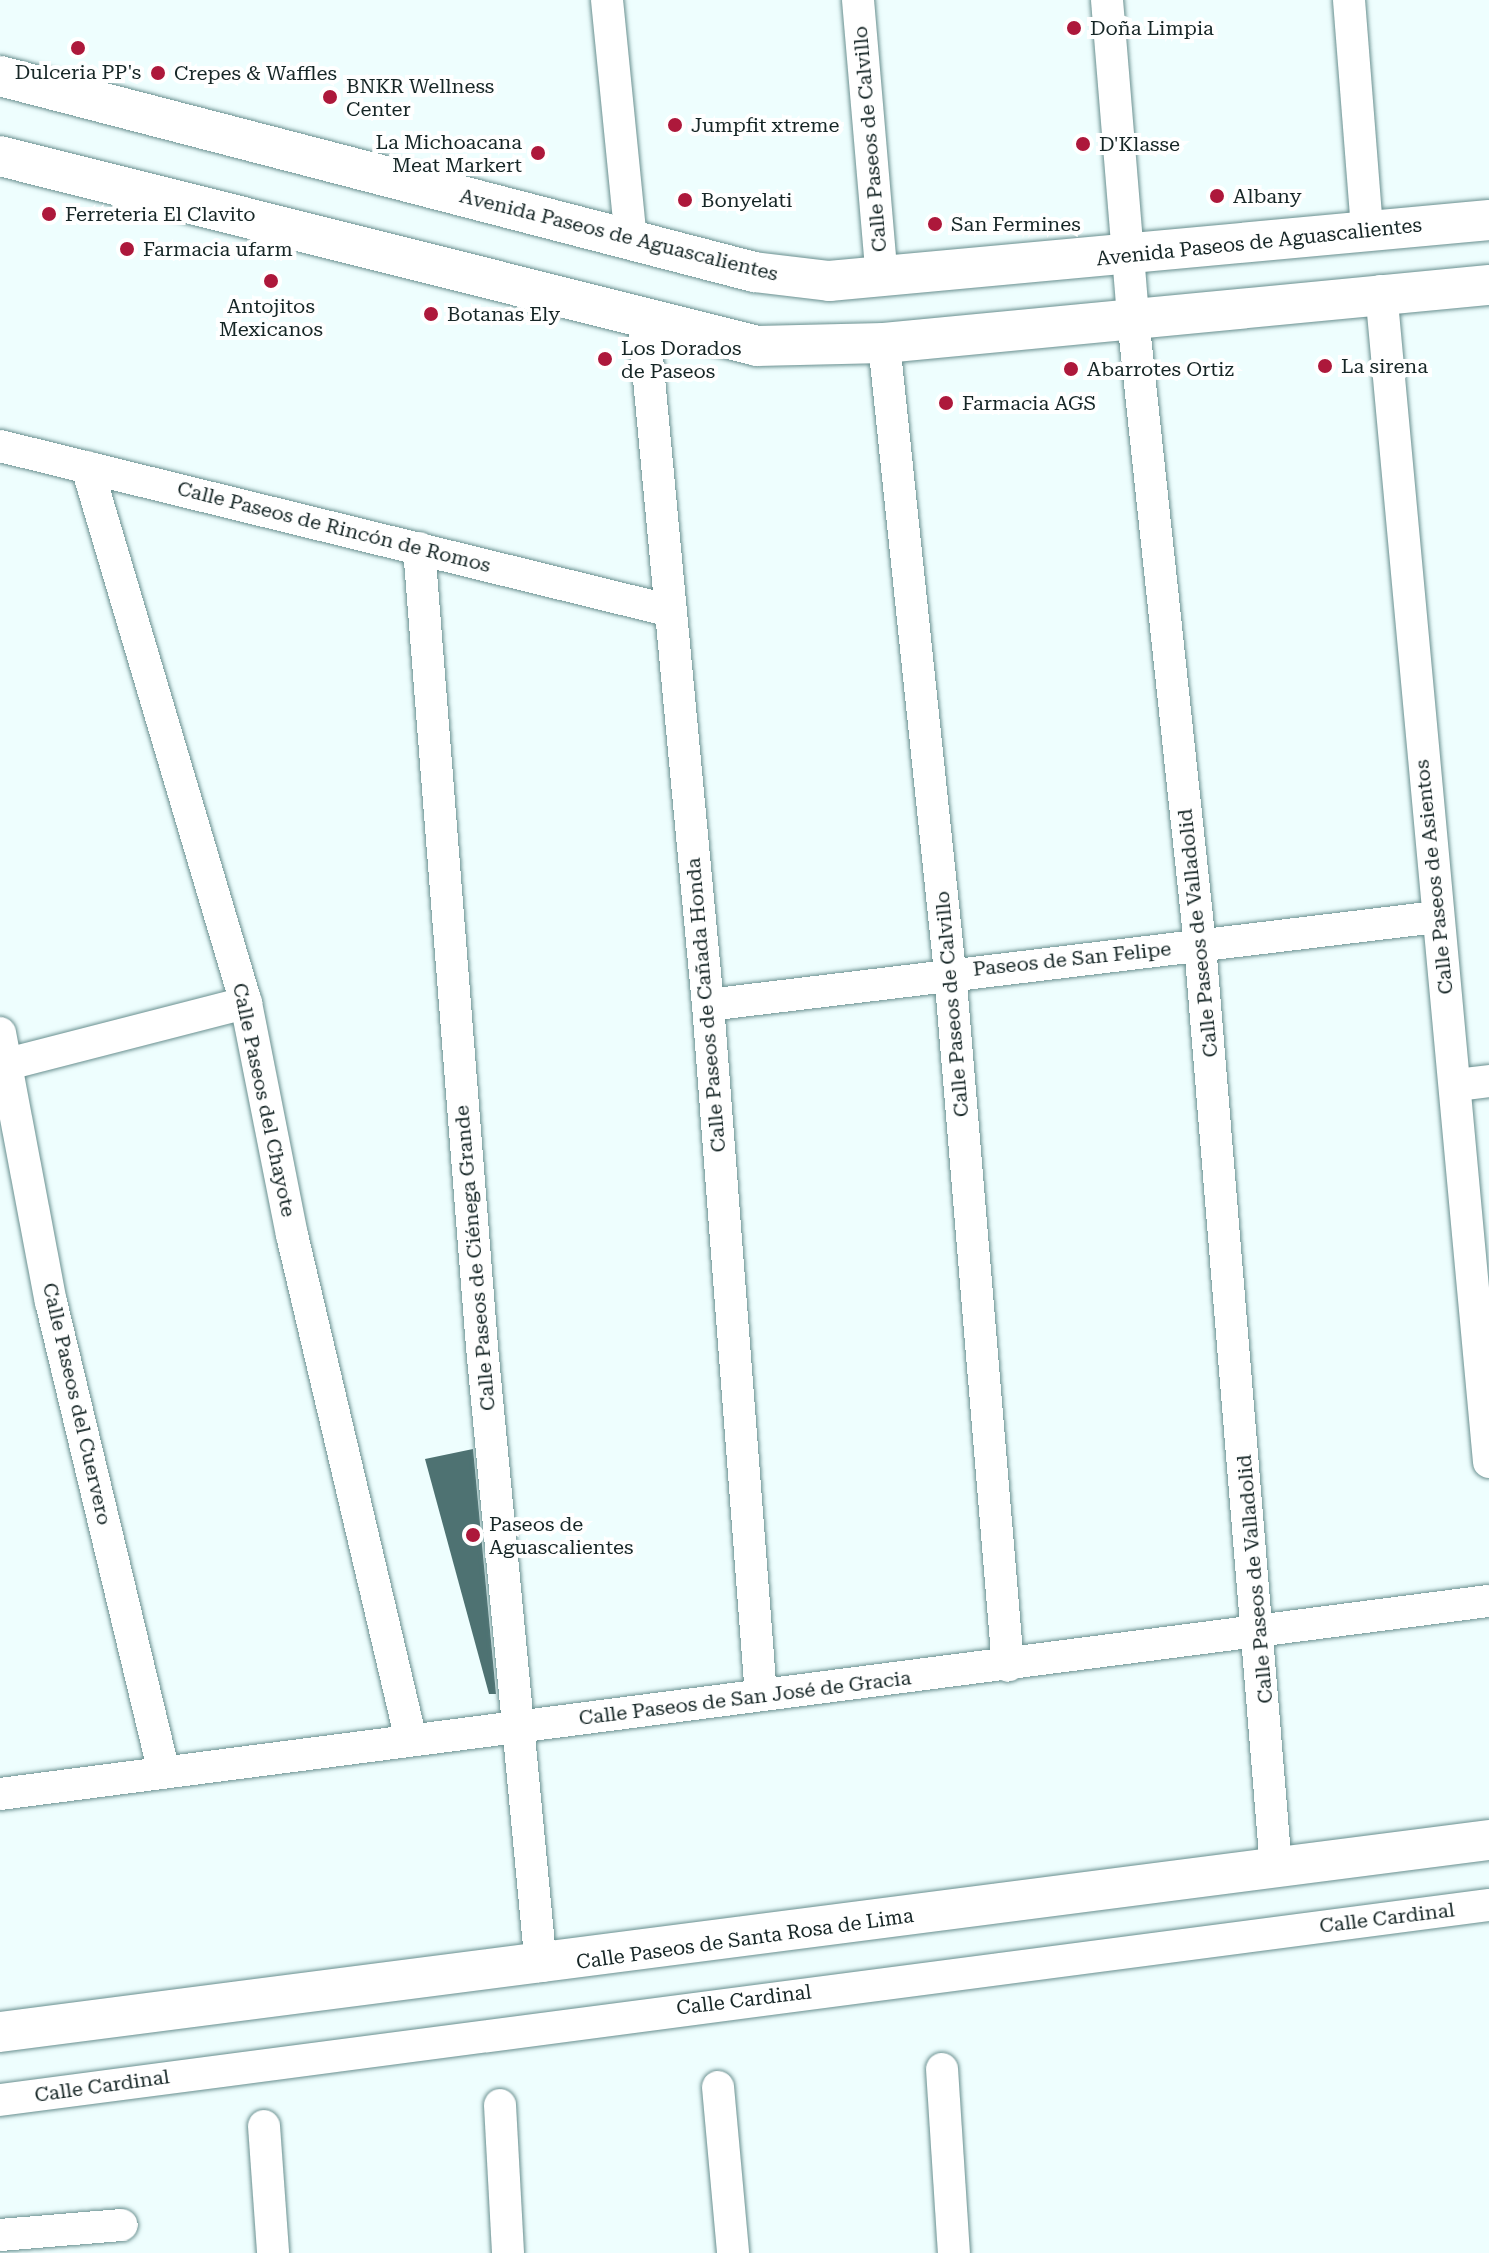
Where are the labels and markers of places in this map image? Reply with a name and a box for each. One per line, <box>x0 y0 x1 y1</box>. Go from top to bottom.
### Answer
place label: Doña Limpia <box>1090 16 1214 40</box>
marker: Doña Limpia <box>1065 19 1083 37</box>
marker: Dulceria PP's <box>69 39 87 57</box>
place label: Dulceria PP's <box>15 60 141 84</box>
place label: Crepes & Waffles <box>174 61 337 85</box>
marker: Crepes & Waffles <box>149 64 167 82</box>
place label: BNKR Wellness Center <box>346 74 494 121</box>
marker: BNKR Wellness Center <box>321 88 339 106</box>
place label: Jumpfit xtreme <box>691 113 839 137</box>
marker: Jumpfit xtreme <box>666 116 684 134</box>
place label: La Michoacana Meat Markert <box>376 130 522 177</box>
place label: D'Klasse <box>1099 132 1180 156</box>
marker: D'Klasse <box>1074 135 1092 153</box>
marker: La Michoacana Meat Markert <box>529 144 547 162</box>
place label: Albany <box>1233 184 1302 208</box>
marker: Albany <box>1208 187 1226 205</box>
place label: Bonyelati <box>701 188 792 212</box>
marker: Bonyelati <box>676 191 694 209</box>
place label: Ferreteria El Clavito <box>65 202 255 226</box>
marker: Ferreteria El Clavito <box>40 205 58 223</box>
place label: San Fermines <box>951 212 1081 236</box>
marker: San Fermines <box>926 215 944 233</box>
place label: Farmacia ufarm <box>143 237 293 261</box>
marker: Farmacia ufarm <box>118 240 136 258</box>
marker: Antojitos Mexicanos <box>262 272 280 290</box>
place label: Antojitos Mexicanos <box>219 294 323 341</box>
place label: Botanas Ely <box>447 302 560 326</box>
marker: Botanas Ely <box>422 305 440 323</box>
place label: Los Dorados de Paseos <box>621 336 741 383</box>
marker: Los Dorados de Paseos <box>596 350 614 368</box>
place label: La sirena <box>1341 354 1428 378</box>
place label: Abarrotes Ortiz <box>1087 357 1234 381</box>
marker: La sirena <box>1316 357 1334 375</box>
marker: Abarrotes Ortiz <box>1062 360 1080 378</box>
place label: Farmacia AGS <box>962 391 1096 415</box>
marker: Farmacia AGS <box>937 394 955 412</box>
place label: Paseos de Aguascalientes <box>489 1512 633 1559</box>
marker: Paseos de Aguascalientes <box>464 1526 482 1544</box>

